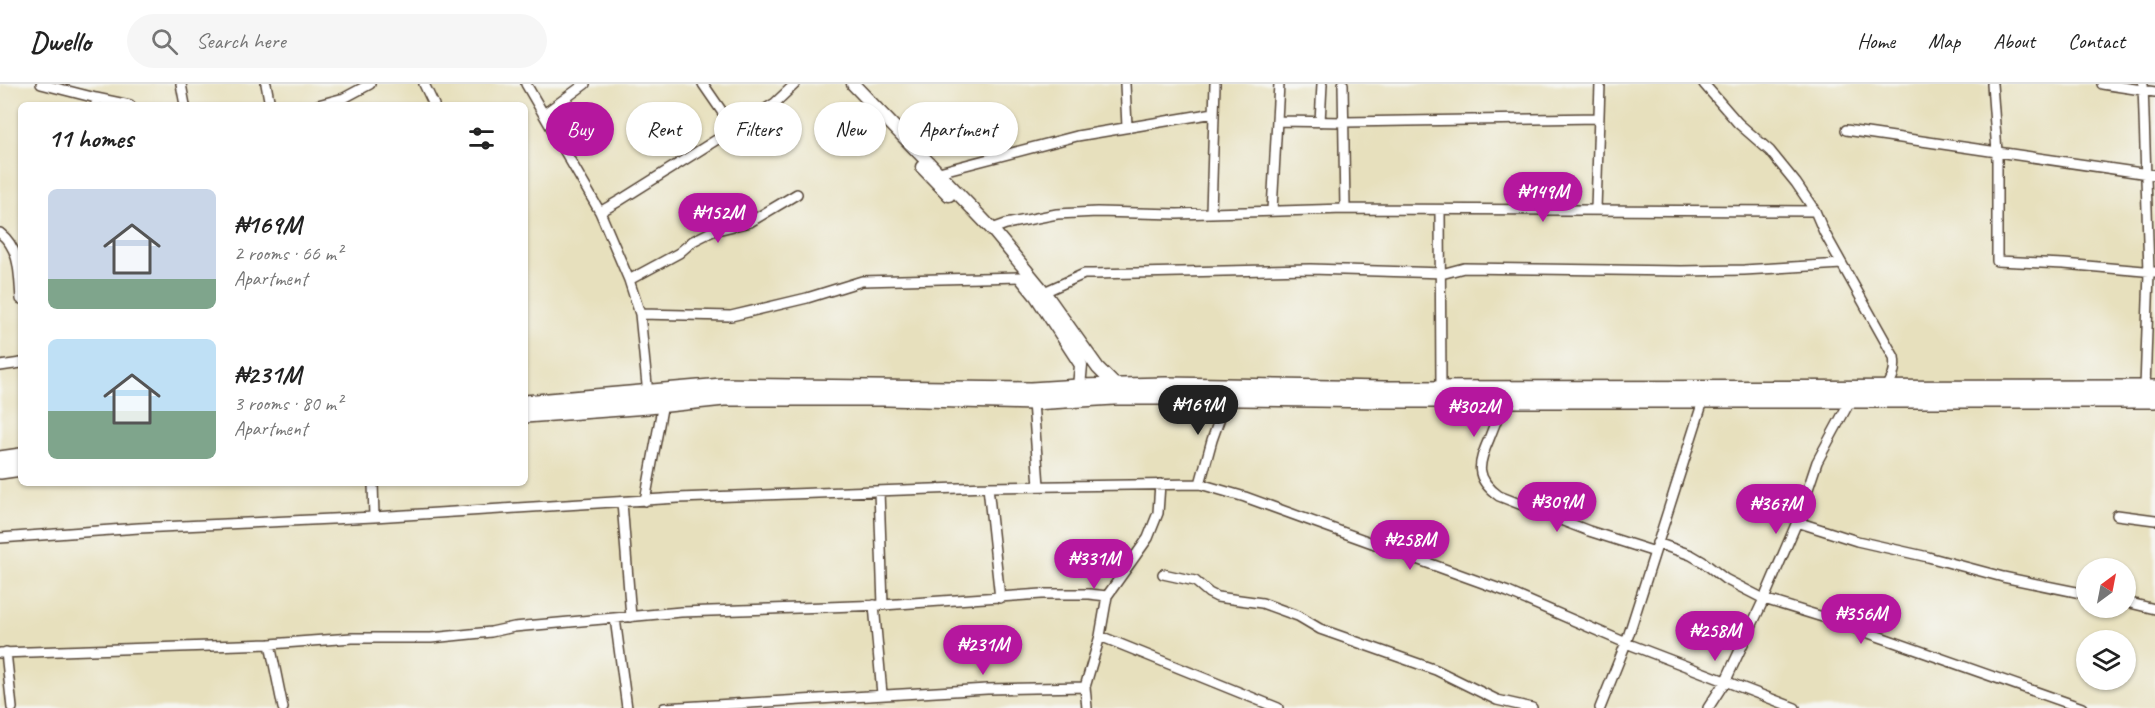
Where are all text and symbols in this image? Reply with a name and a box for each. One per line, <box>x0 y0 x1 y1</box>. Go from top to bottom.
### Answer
search box <box>127 14 547 68</box>
text: Dwello <box>30 24 91 59</box>
icon: search <box>148 25 181 58</box>
text: Search here <box>196 27 286 55</box>
text: Home <box>1857 28 1895 54</box>
text: Map <box>1928 28 1960 54</box>
text: About <box>1993 28 2035 54</box>
text: Contact <box>2068 28 2125 54</box>
chip: Buy <box>546 102 614 156</box>
chip: Rent <box>626 102 702 156</box>
chip: Filters <box>714 102 802 156</box>
chip: New <box>814 102 886 156</box>
chip: Apartment <box>898 102 1018 156</box>
text: 11 homes <box>48 122 133 155</box>
icon: filters <box>465 122 498 155</box>
pin: ₦149M <box>1501 172 1585 223</box>
text: ₦149M <box>1517 179 1569 204</box>
pin: ₦152M <box>676 193 760 244</box>
text: ₦152M <box>692 200 744 225</box>
text: ₦169M <box>234 208 301 241</box>
icon: home <box>96 213 168 285</box>
text: 2 rooms · 66 m² <box>234 241 342 266</box>
text: Apartment <box>234 266 307 291</box>
text: ₦231M <box>234 358 301 391</box>
icon: home <box>96 363 168 435</box>
pin: ₦169M <box>1156 385 1240 436</box>
pin: ₦302M <box>1432 387 1516 438</box>
text: 3 rooms · 80 m² <box>234 391 342 416</box>
text: ₦169M <box>1172 392 1224 417</box>
text: ₦302M <box>1448 394 1500 419</box>
text: Apartment <box>234 416 307 441</box>
pin: ₦309M <box>1515 482 1599 533</box>
pin: ₦367M <box>1734 484 1818 535</box>
text: ₦309M <box>1531 489 1583 514</box>
text: ₦367M <box>1750 491 1802 516</box>
pin: ₦258M <box>1368 520 1452 571</box>
text: ₦258M <box>1384 527 1436 552</box>
pin: ₦331M <box>1052 539 1136 590</box>
text: ₦331M <box>1068 546 1120 571</box>
north arrow <box>2076 558 2136 618</box>
map controls <box>2076 558 2136 690</box>
pin: ₦356M <box>1819 594 1903 645</box>
text: ₦356M <box>1835 601 1887 626</box>
pin: ₦258M <box>1673 611 1757 662</box>
text: ₦258M <box>1689 618 1741 643</box>
pin: ₦231M <box>941 625 1025 676</box>
button: layers <box>2076 630 2136 690</box>
text: ₦231M <box>957 632 1009 657</box>

